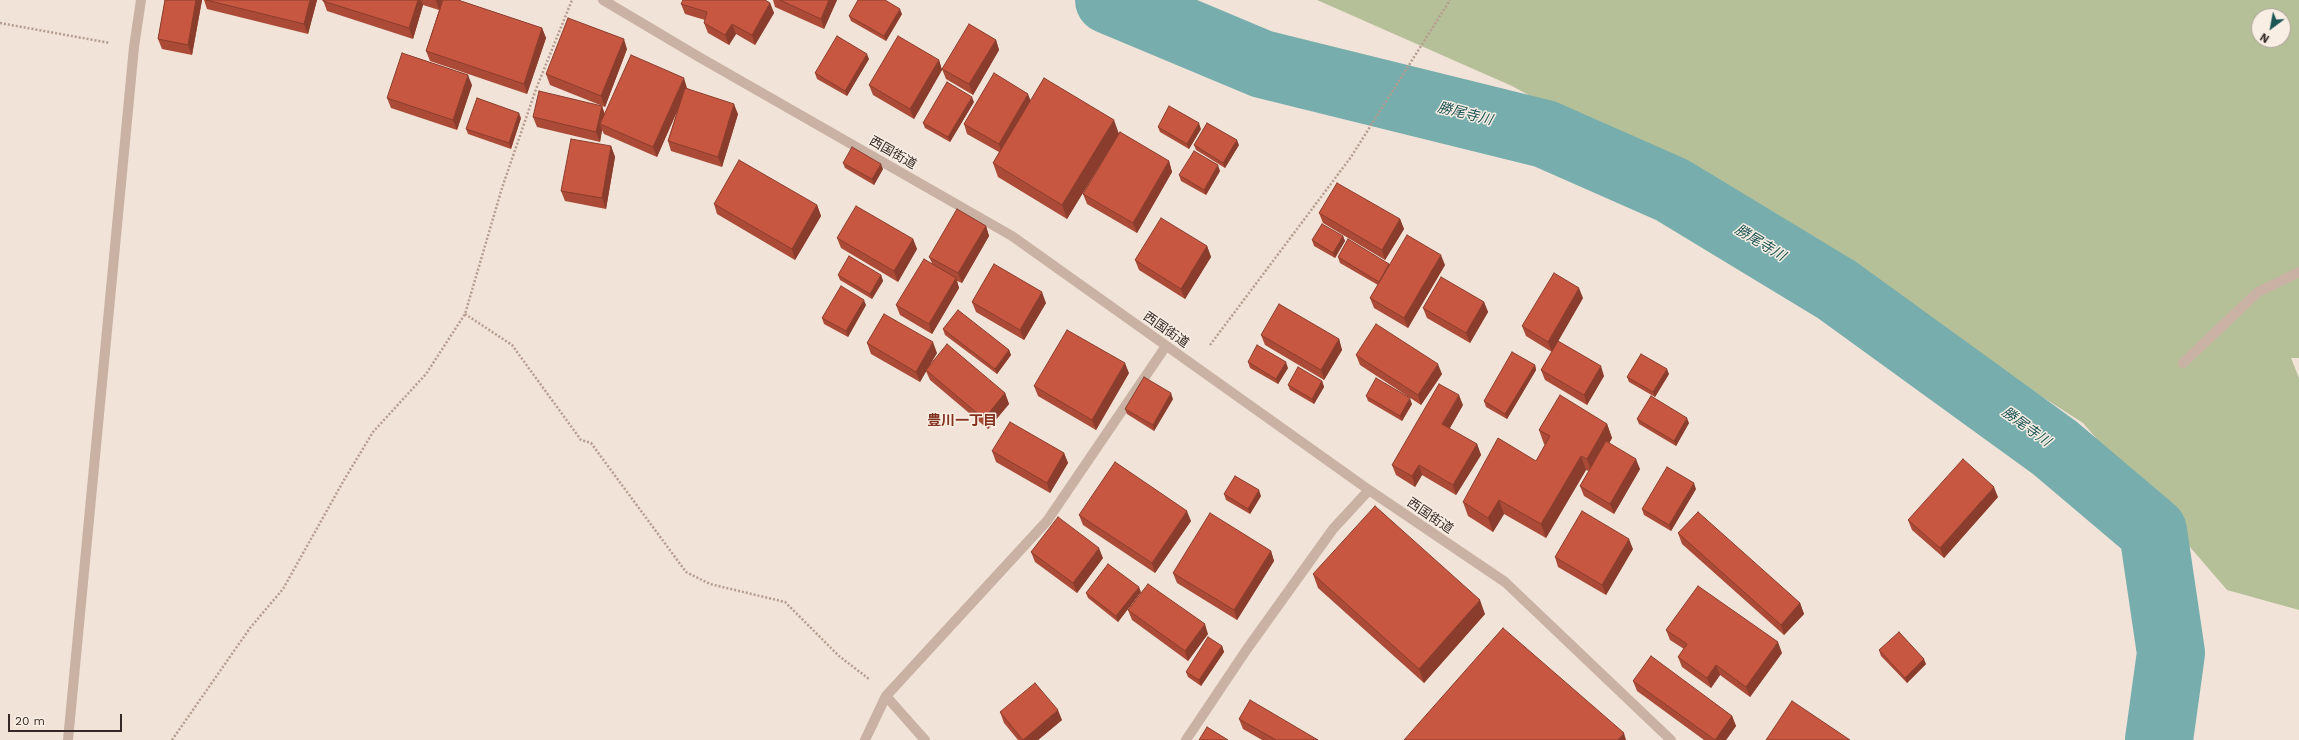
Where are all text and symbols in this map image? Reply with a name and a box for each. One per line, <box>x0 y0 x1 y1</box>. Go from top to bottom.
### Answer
north arrow <box>2251 8 2291 48</box>
text: N <box>2258 30 2272 45</box>
water label: 勝尾寺川 <box>1436 99 1494 129</box>
street label: 西国街道 <box>867 133 919 173</box>
water label: 勝尾寺川 <box>1732 221 1788 265</box>
street label: 西国街道 <box>1140 309 1192 351</box>
water label: 勝尾寺川 <box>1998 404 2054 450</box>
district label: 豊川一丁目 <box>927 413 997 429</box>
street label: 西国街道 <box>1404 495 1456 537</box>
scale bar <box>10 706 124 732</box>
text: 20 m <box>15 714 45 728</box>

